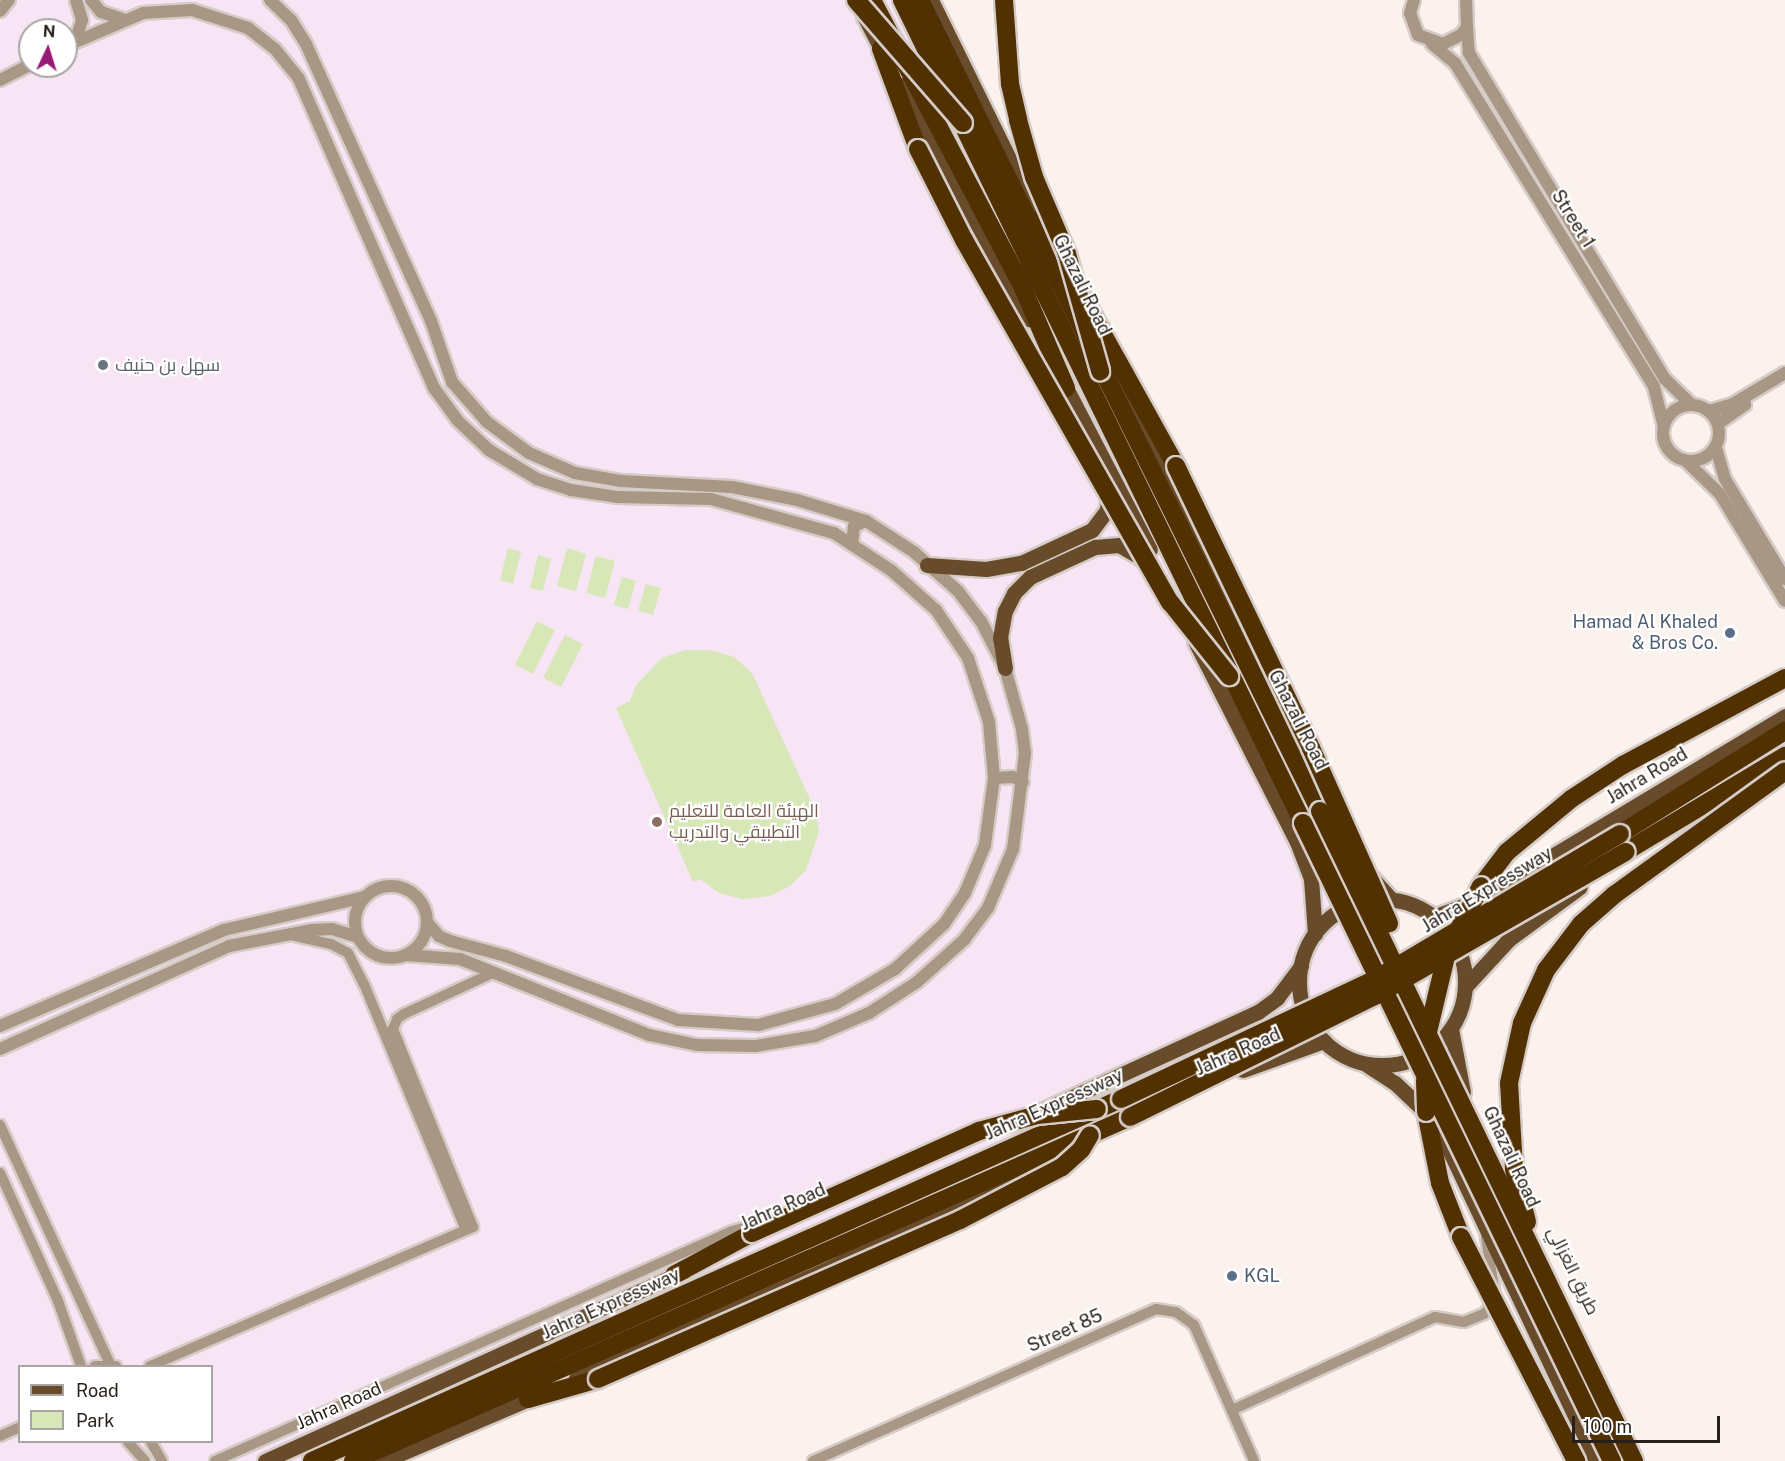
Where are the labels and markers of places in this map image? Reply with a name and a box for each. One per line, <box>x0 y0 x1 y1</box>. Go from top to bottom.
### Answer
place label: سهل بن حنيف <box>115 354 220 376</box>
marker: سهل بن حنيف <box>96 358 110 372</box>
place label: Hamad Al Khaled & Bros Co. <box>1573 612 1718 654</box>
marker: Hamad Al Khaled & Bros Co. <box>1723 626 1737 640</box>
place label: الهيئة العامة للتعليم التطبيقي والتدريب <box>669 801 819 844</box>
marker: الهيئة العامة للتعليم التطبيقي والتدريب <box>650 815 664 829</box>
place label: KGL <box>1244 1265 1280 1287</box>
marker: KGL <box>1225 1269 1239 1283</box>

